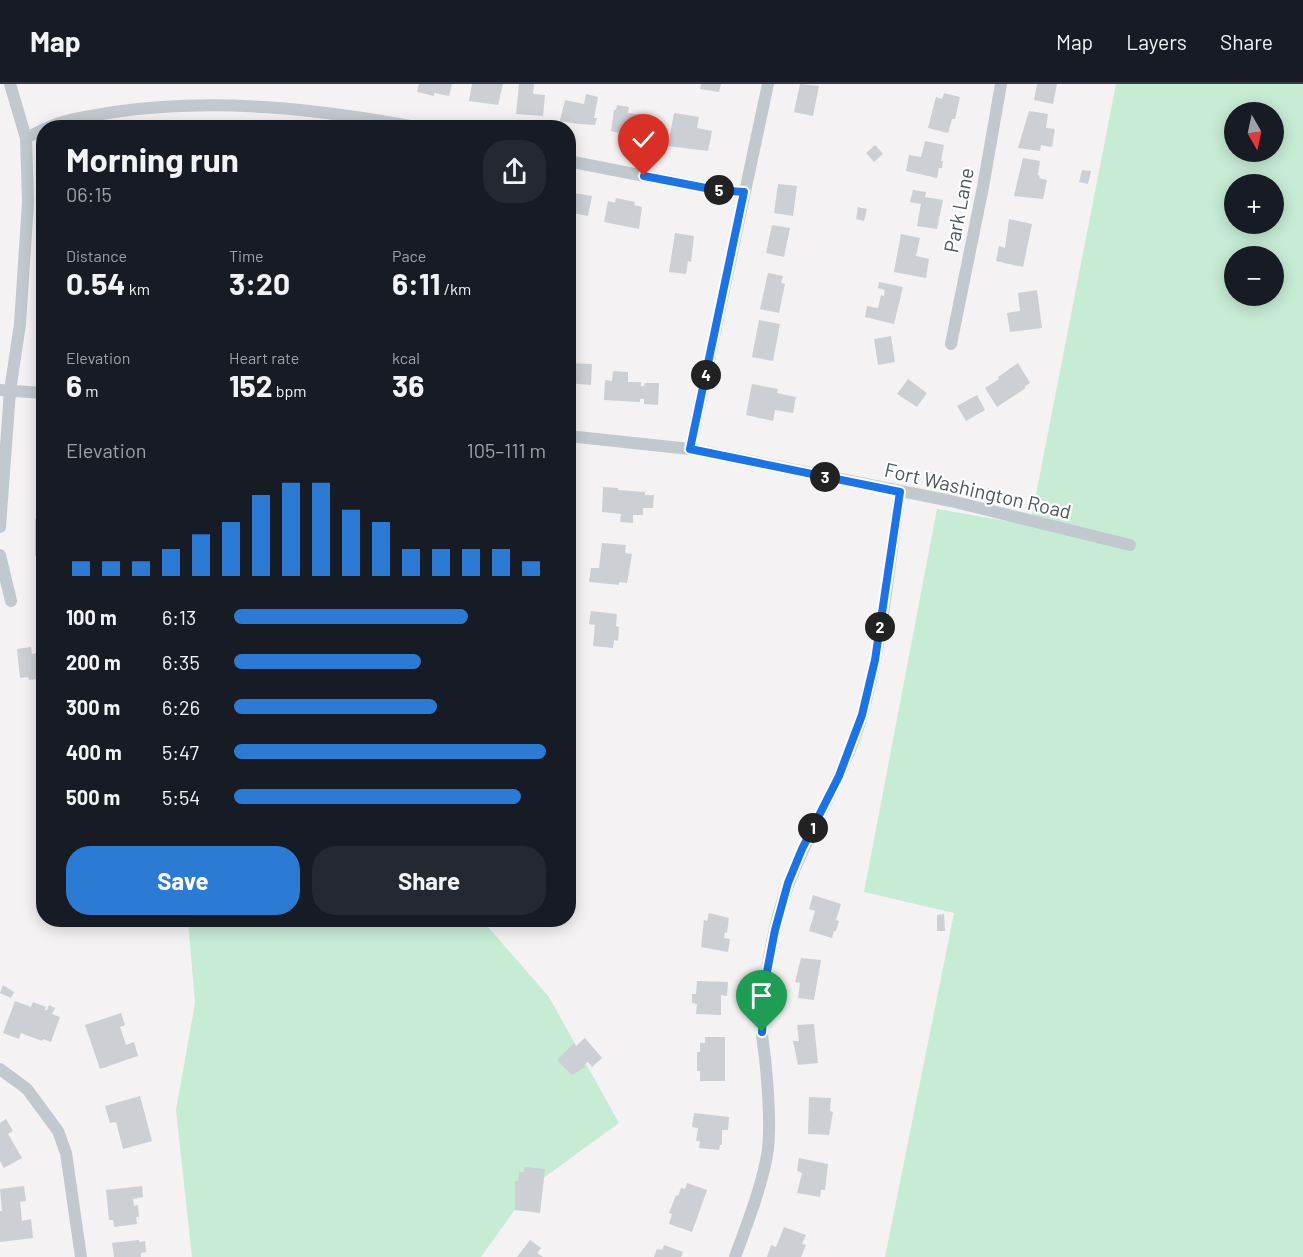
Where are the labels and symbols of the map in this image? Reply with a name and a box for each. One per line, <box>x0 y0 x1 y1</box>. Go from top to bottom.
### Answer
north arrow <box>1224 102 1284 162</box>
pin <box>618 114 669 176</box>
street label: Park Lane <box>938 165 978 255</box>
pin: 5 <box>704 175 734 205</box>
pin: 4 <box>691 360 721 390</box>
street label: Fort Washington Road <box>882 457 1074 523</box>
pin: 3 <box>810 462 840 492</box>
pin: 2 <box>865 612 895 642</box>
pin: 1 <box>798 813 828 843</box>
pin <box>736 970 787 1032</box>

